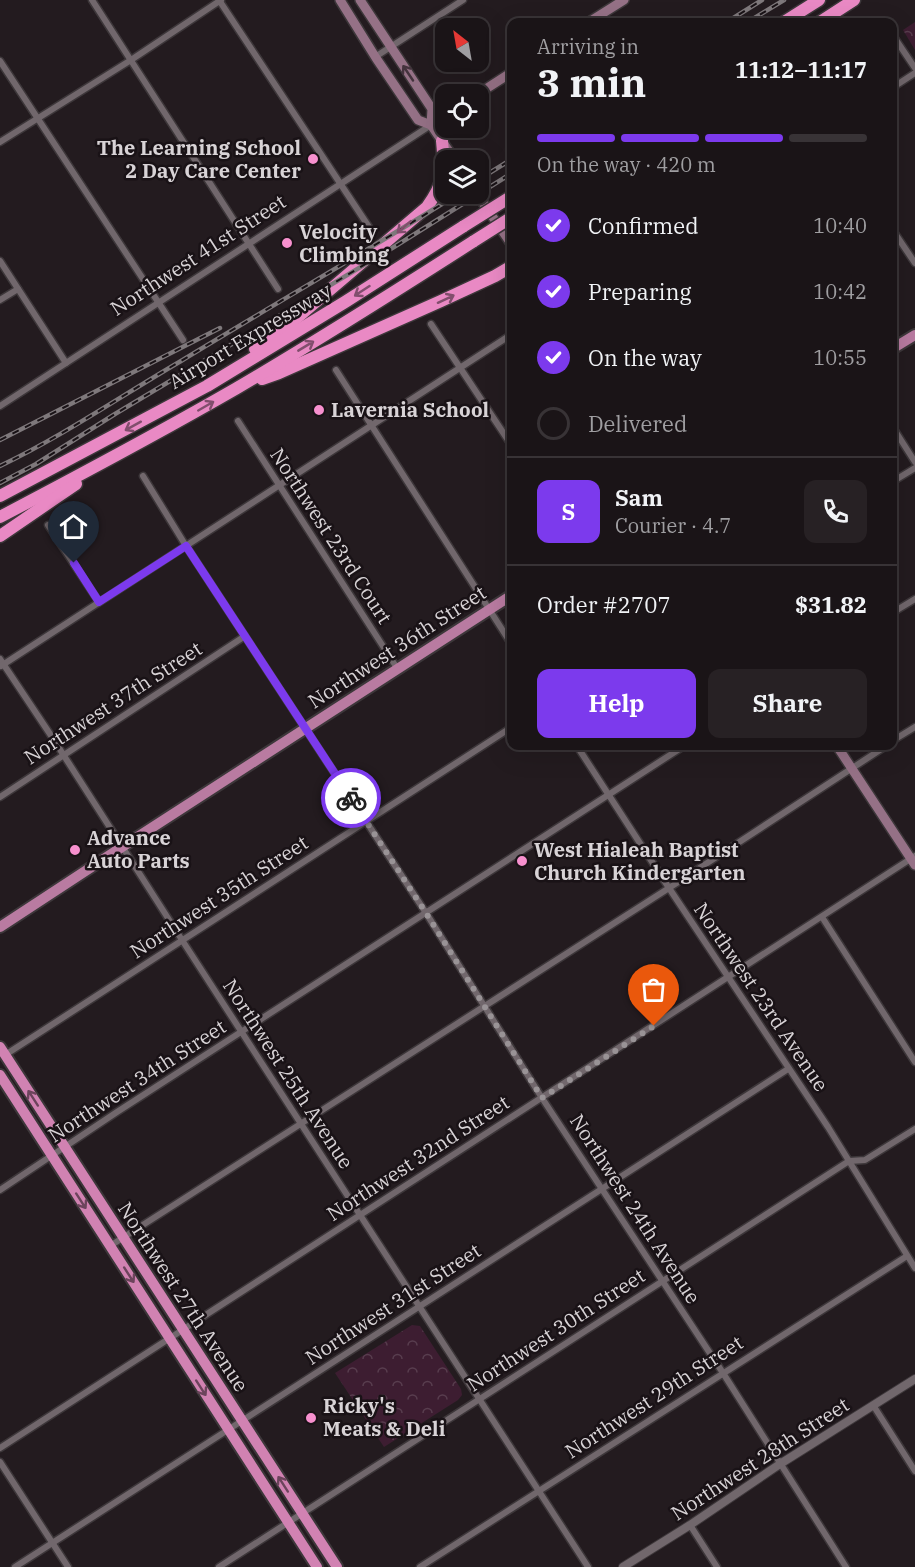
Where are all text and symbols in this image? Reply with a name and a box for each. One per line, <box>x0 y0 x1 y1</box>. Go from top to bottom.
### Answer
north arrow <box>435 18 489 72</box>
map controls <box>435 18 489 204</box>
text: Arriving in <box>537 33 639 60</box>
text: 11:12–11:17 <box>735 55 867 84</box>
text: 3 min <box>537 57 646 108</box>
one-way arrow <box>402 65 415 82</box>
button: locate <box>435 84 489 138</box>
place label: The Learning School 2 Day Care Center <box>97 134 301 184</box>
button: layers <box>435 150 489 204</box>
text: On the way · 420 m <box>537 151 716 178</box>
marker: The Learning School 2 Day Care Center <box>306 152 320 166</box>
street label: Northwest 41st Street <box>105 188 291 321</box>
icon: check <box>537 209 570 242</box>
text: Confirmed <box>588 211 699 240</box>
text: 10:40 <box>813 212 867 239</box>
place label: Velocity Climbing <box>299 218 389 268</box>
one-way arrow <box>397 220 412 234</box>
marker: Velocity Climbing <box>280 236 294 250</box>
icon: check <box>537 275 570 308</box>
street label: Airport Expressway <box>163 276 336 395</box>
text: Preparing <box>588 277 692 306</box>
text: 10:42 <box>813 278 867 305</box>
one-way arrow <box>354 286 371 298</box>
one-way arrow <box>437 292 455 304</box>
one-way arrow <box>297 340 314 352</box>
icon: check <box>537 341 570 374</box>
text: On the way <box>588 343 702 372</box>
text: 10:55 <box>813 344 867 371</box>
place label: Lavernia School <box>331 396 489 423</box>
one-way arrow <box>197 400 214 412</box>
marker: Lavernia School <box>312 403 326 417</box>
text: Delivered <box>588 409 687 438</box>
one-way arrow <box>124 421 142 432</box>
street label: Northwest 23rd Court <box>264 442 399 629</box>
button: phone <box>804 480 867 543</box>
text: Sam <box>615 483 663 512</box>
text: S <box>562 497 575 526</box>
pin <box>48 501 99 563</box>
icon: home <box>57 510 90 543</box>
text: Courier · 4.7 <box>615 512 731 539</box>
street label: Northwest 36th Street <box>303 579 491 714</box>
text: Order #2707 <box>537 590 671 619</box>
text: $31.82 <box>795 590 867 619</box>
street label: Northwest 37th Street <box>19 635 207 770</box>
button: Help <box>537 669 696 738</box>
button: Share <box>708 669 867 738</box>
courier <box>321 768 381 828</box>
icon: bike <box>335 782 368 815</box>
place label: Advance Auto Parts <box>87 824 190 874</box>
street label: Northwest 35th Street <box>125 829 313 964</box>
place label: West Hialeah Baptist Church Kindergarten <box>534 836 746 886</box>
marker: Advance Auto Parts <box>68 843 82 857</box>
marker: West Hialeah Baptist Church Kindergarten <box>515 854 529 868</box>
street label: Northwest 23rd Avenue <box>688 897 835 1097</box>
pin <box>628 964 679 1026</box>
icon: bag <box>637 973 670 1006</box>
street label: Northwest 25th Avenue <box>217 974 360 1174</box>
street label: Northwest 34th Street <box>43 1013 231 1148</box>
street label: Northwest 32nd Street <box>321 1088 514 1227</box>
one-way arrow <box>27 1090 39 1106</box>
street label: Northwest 24th Avenue <box>564 1109 707 1309</box>
one-way arrow <box>75 1192 87 1209</box>
street label: Northwest 27th Avenue <box>112 1197 255 1397</box>
street label: Northwest 31st Street <box>300 1237 486 1370</box>
street label: Northwest 30th Street <box>462 1262 650 1397</box>
one-way arrow <box>123 1266 135 1283</box>
street label: Northwest 29th Street <box>560 1329 748 1464</box>
one-way arrow <box>195 1379 208 1396</box>
street label: Northwest 28th Street <box>666 1391 854 1526</box>
place label: Ricky's Meats & Deli <box>323 1392 446 1442</box>
marker: Ricky's Meats & Deli <box>304 1411 318 1425</box>
one-way arrow <box>277 1476 289 1492</box>

